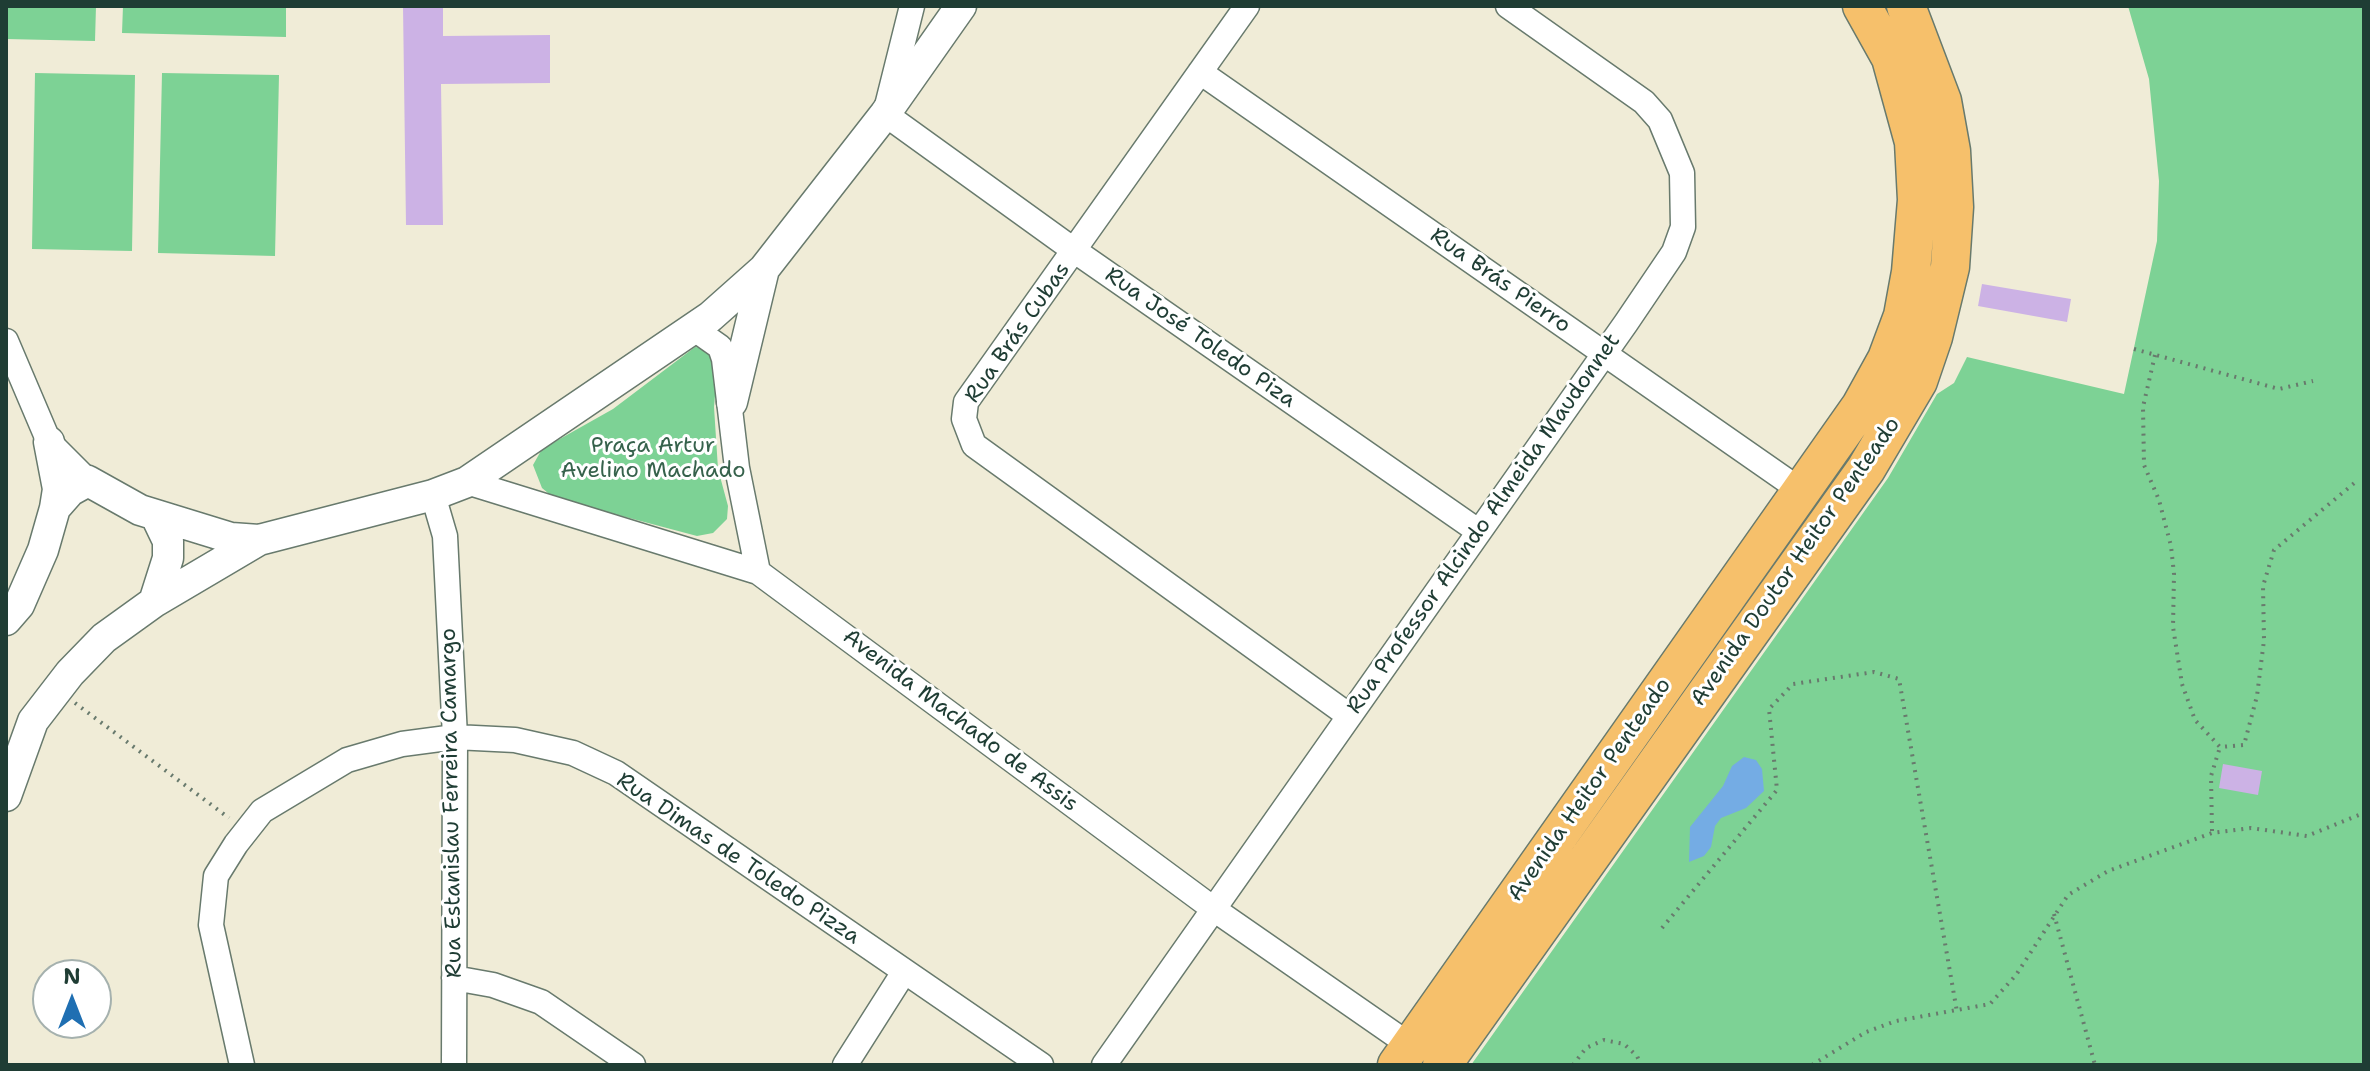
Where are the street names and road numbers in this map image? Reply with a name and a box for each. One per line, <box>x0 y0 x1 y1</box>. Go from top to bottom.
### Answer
street label: Rua Brás Pierro <box>1425 223 1575 339</box>
street label: Rua Brás Cubas <box>960 258 1076 408</box>
street label: Rua José Toledo Piza <box>1099 262 1301 414</box>
street label: Rua Professor Alcindo Almeida Maudonnet <box>1342 329 1626 719</box>
street label: Avenida Doutor Heitor Penteado <box>1686 412 1906 712</box>
street label: Avenida Machado de Assis <box>837 624 1083 818</box>
street label: Rua Estanislau Ferreira Camargo <box>436 628 468 978</box>
street label: Avenida Heitor Penteado <box>1503 673 1677 907</box>
street label: Rua Dimas de Toledo Pizza <box>611 768 865 950</box>

